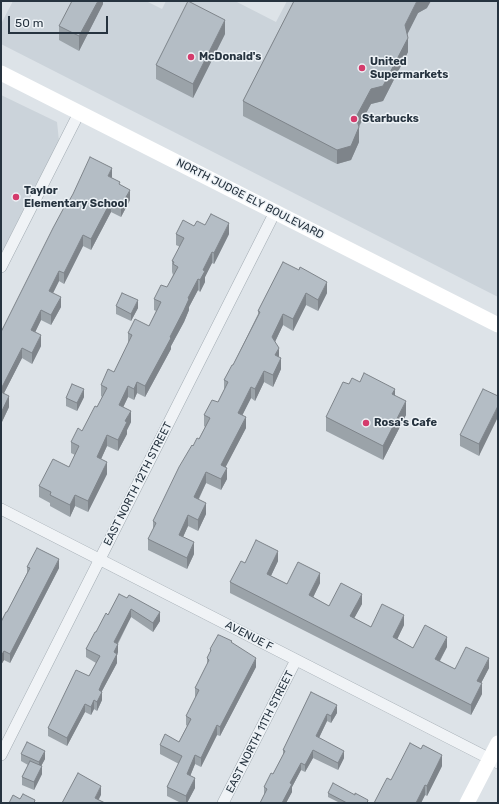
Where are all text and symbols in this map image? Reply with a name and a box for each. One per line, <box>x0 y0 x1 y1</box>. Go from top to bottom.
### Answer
scale bar <box>10 8 110 34</box>
text: 50 m <box>15 16 43 30</box>
place label: McDonald's <box>199 50 261 64</box>
marker: McDonald's <box>186 52 196 62</box>
place label: United Supermarkets <box>370 55 448 81</box>
marker: United Supermarkets <box>357 63 367 73</box>
place label: Starbucks <box>362 112 419 126</box>
marker: Starbucks <box>349 114 359 124</box>
street label: NORTH JUDGE ELY BOULEVARD <box>174 156 326 242</box>
place label: Taylor Elementary School <box>24 184 127 210</box>
marker: Taylor Elementary School <box>11 192 21 202</box>
place label: Rosa's Cafe <box>374 416 437 430</box>
marker: Rosa's Cafe <box>361 418 371 428</box>
street label: EAST NORTH 12TH STREET <box>101 420 175 548</box>
street label: AVENUE F <box>223 618 275 654</box>
street label: EAST NORTH 11TH STREET <box>223 669 297 795</box>

